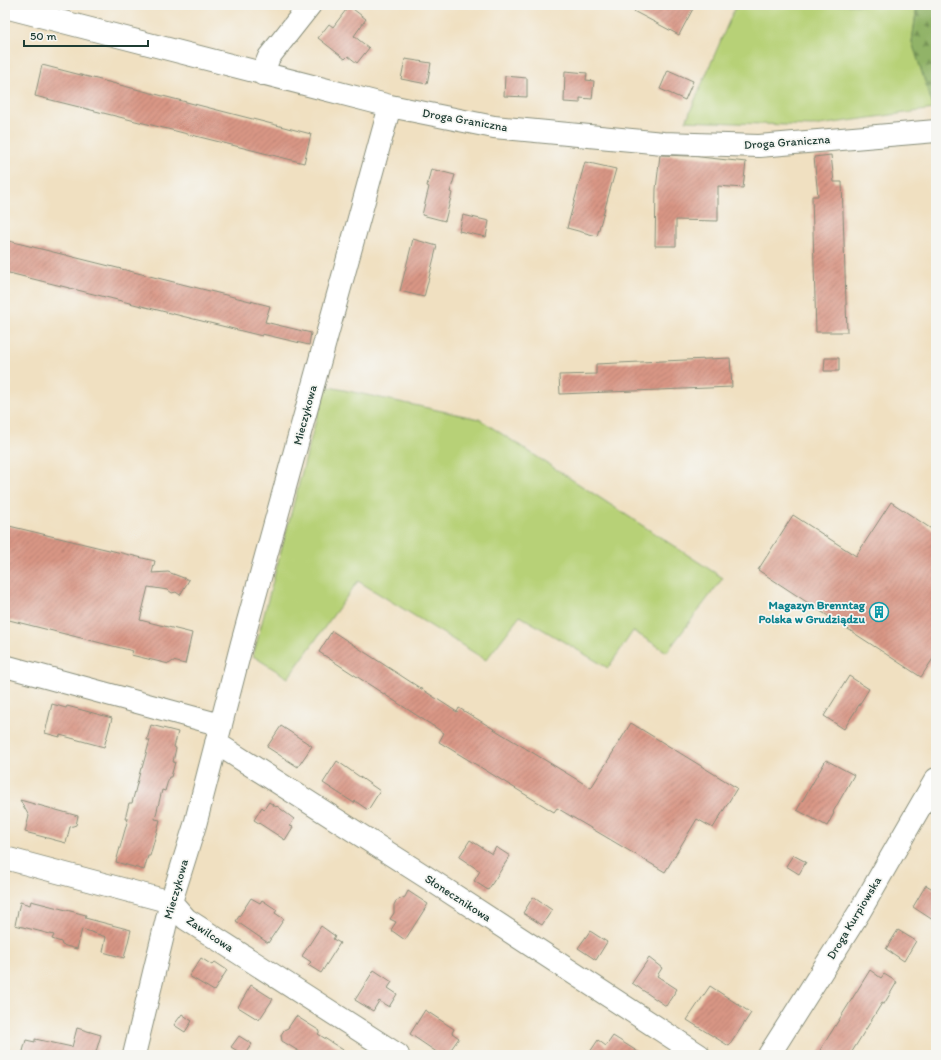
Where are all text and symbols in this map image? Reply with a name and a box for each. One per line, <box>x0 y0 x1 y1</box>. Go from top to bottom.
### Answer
scale bar <box>24 22 148 48</box>
text: 50 m <box>30 29 56 43</box>
street label: Droga Graniczna <box>421 106 509 134</box>
street label: Droga Graniczna <box>743 132 831 152</box>
street label: Mieczykowa <box>290 383 320 447</box>
place label: Magazyn Brenntag Polska w Grudziądzu <box>759 598 866 627</box>
building icon: Magazyn Brenntag Polska w Grudziądzu <box>868 601 890 623</box>
street label: Mieczykowa <box>161 857 191 921</box>
street label: Słonecznikowa <box>422 871 494 925</box>
street label: Droga Kurpiowska <box>824 873 885 962</box>
street label: Zawilcowa <box>184 913 237 955</box>

